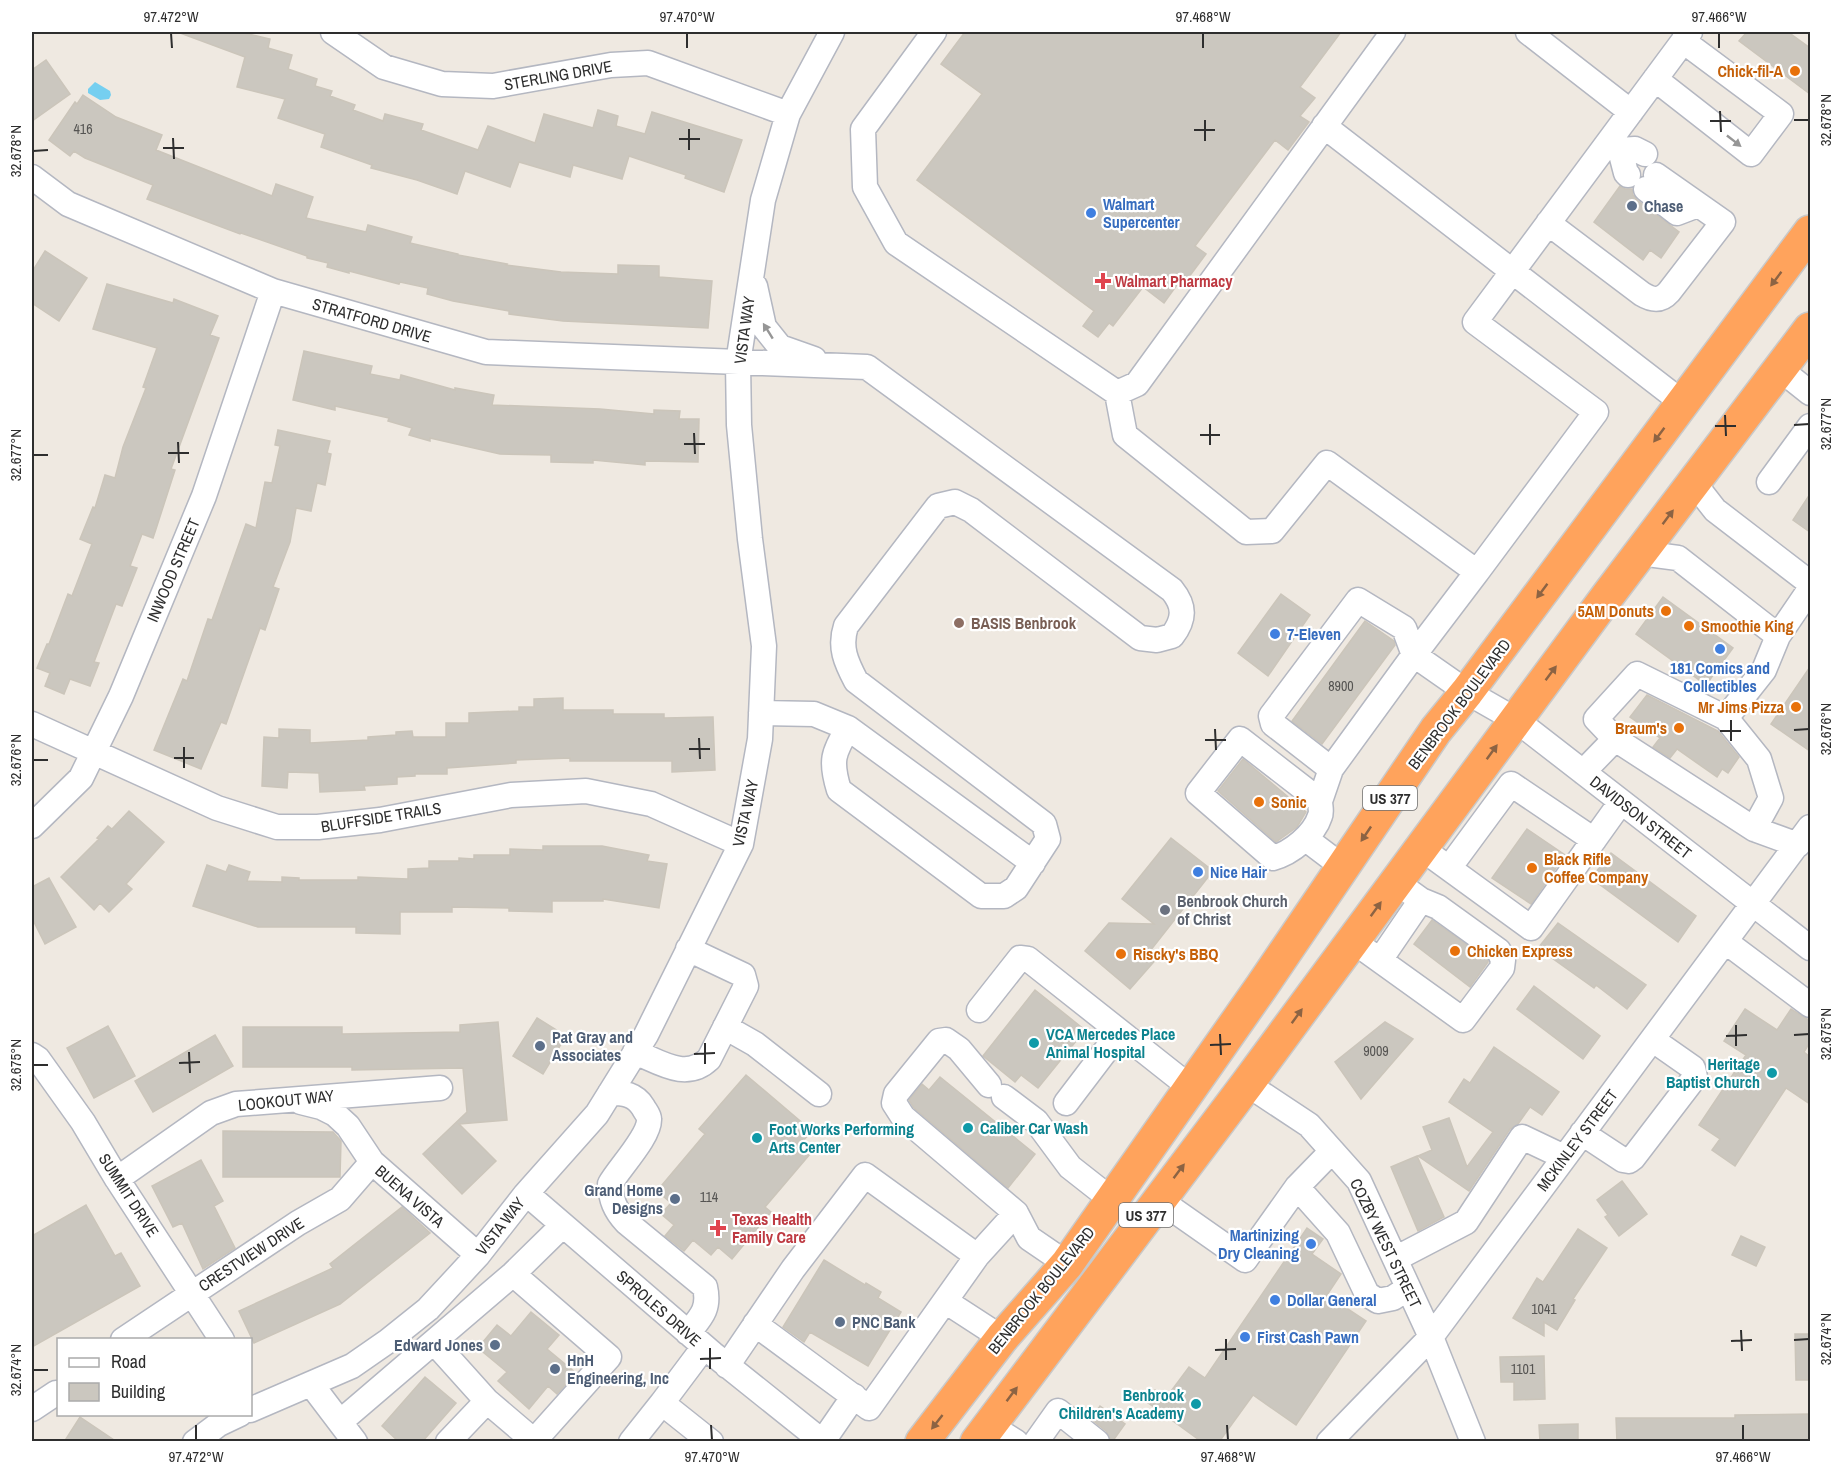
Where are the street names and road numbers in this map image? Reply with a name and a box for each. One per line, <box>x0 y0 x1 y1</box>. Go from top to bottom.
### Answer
street label: STERLING DRIVE <box>502 55 614 95</box>
street label: STRATFORD DRIVE <box>310 292 434 348</box>
street label: VISTA WAY <box>728 294 760 365</box>
street label: INWOOD STREET <box>141 515 205 625</box>
street label: BENBROOK BOULEVARD <box>1403 634 1515 774</box>
street label: DAVIDSON STREET <box>1586 770 1696 864</box>
street label: VISTA WAY <box>727 777 763 849</box>
road number: US 377 <box>1363 786 1417 810</box>
street label: BLUFFSIDE TRAILS <box>319 797 443 837</box>
street label: LOOKOUT WAY <box>237 1084 335 1116</box>
street label: MCKINLEY STREET <box>1531 1085 1623 1195</box>
street label: SUMMIT DRIVE <box>94 1149 164 1241</box>
street label: BUENA VISTA <box>371 1160 450 1232</box>
street label: COZBY WEST STREET <box>1345 1174 1427 1312</box>
street label: VISTA WAY <box>470 1192 530 1260</box>
road number: US 377 <box>1119 1203 1173 1227</box>
street label: CRESTVIEW DRIVE <box>194 1212 308 1296</box>
street label: BENBROOK BOULEVARD <box>983 1222 1099 1358</box>
street label: SPROLES DRIVE <box>612 1265 706 1351</box>

